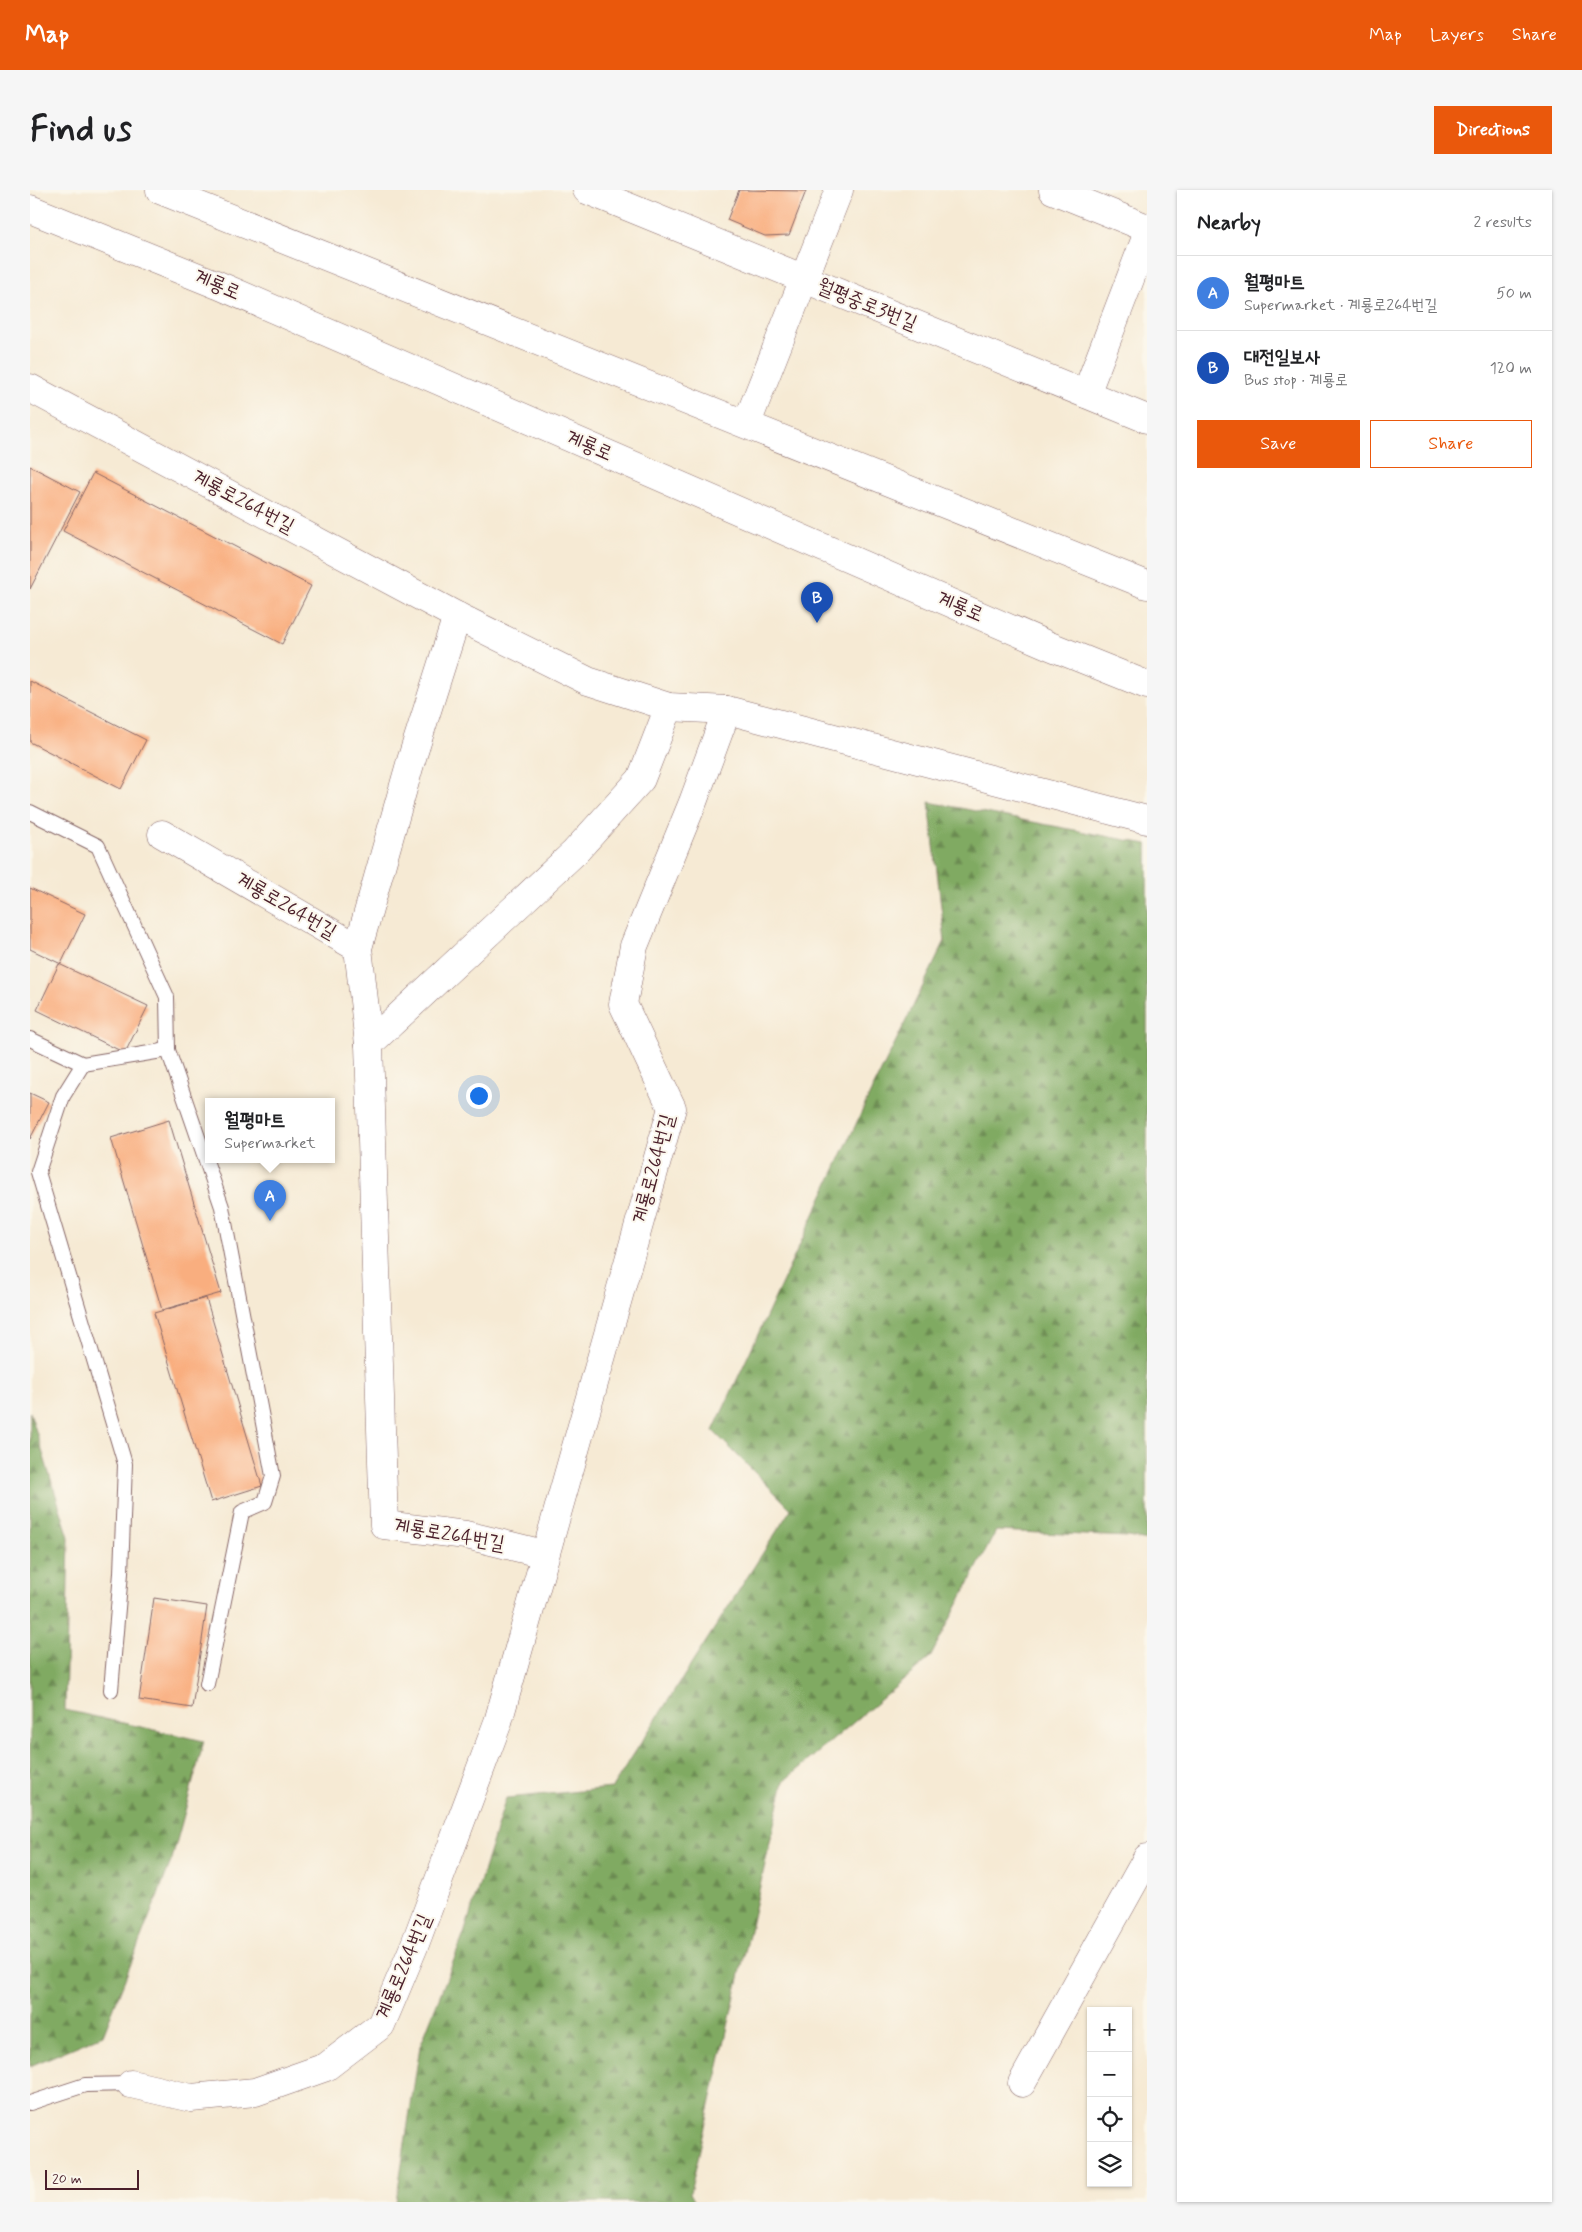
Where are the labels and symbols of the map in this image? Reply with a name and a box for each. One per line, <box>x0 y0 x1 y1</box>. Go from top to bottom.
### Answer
street label: 계룡로 <box>190 263 244 307</box>
street label: 월평중로3번길 <box>813 273 921 337</box>
street label: 계룡로 <box>562 424 616 468</box>
street label: 계룡로264번길 <box>187 464 299 540</box>
pin: B <box>801 582 833 623</box>
street label: 계룡로 <box>933 585 987 629</box>
street label: 계룡로264번길 <box>231 866 341 946</box>
your location <box>466 1083 492 1109</box>
street label: 계룡로264번길 <box>626 1111 682 1227</box>
pin: A <box>254 1180 286 1221</box>
street label: 계룡로264번길 <box>391 1512 507 1558</box>
street label: 계룡로264번길 <box>370 1910 438 2024</box>
scale bar <box>45 2167 139 2190</box>

